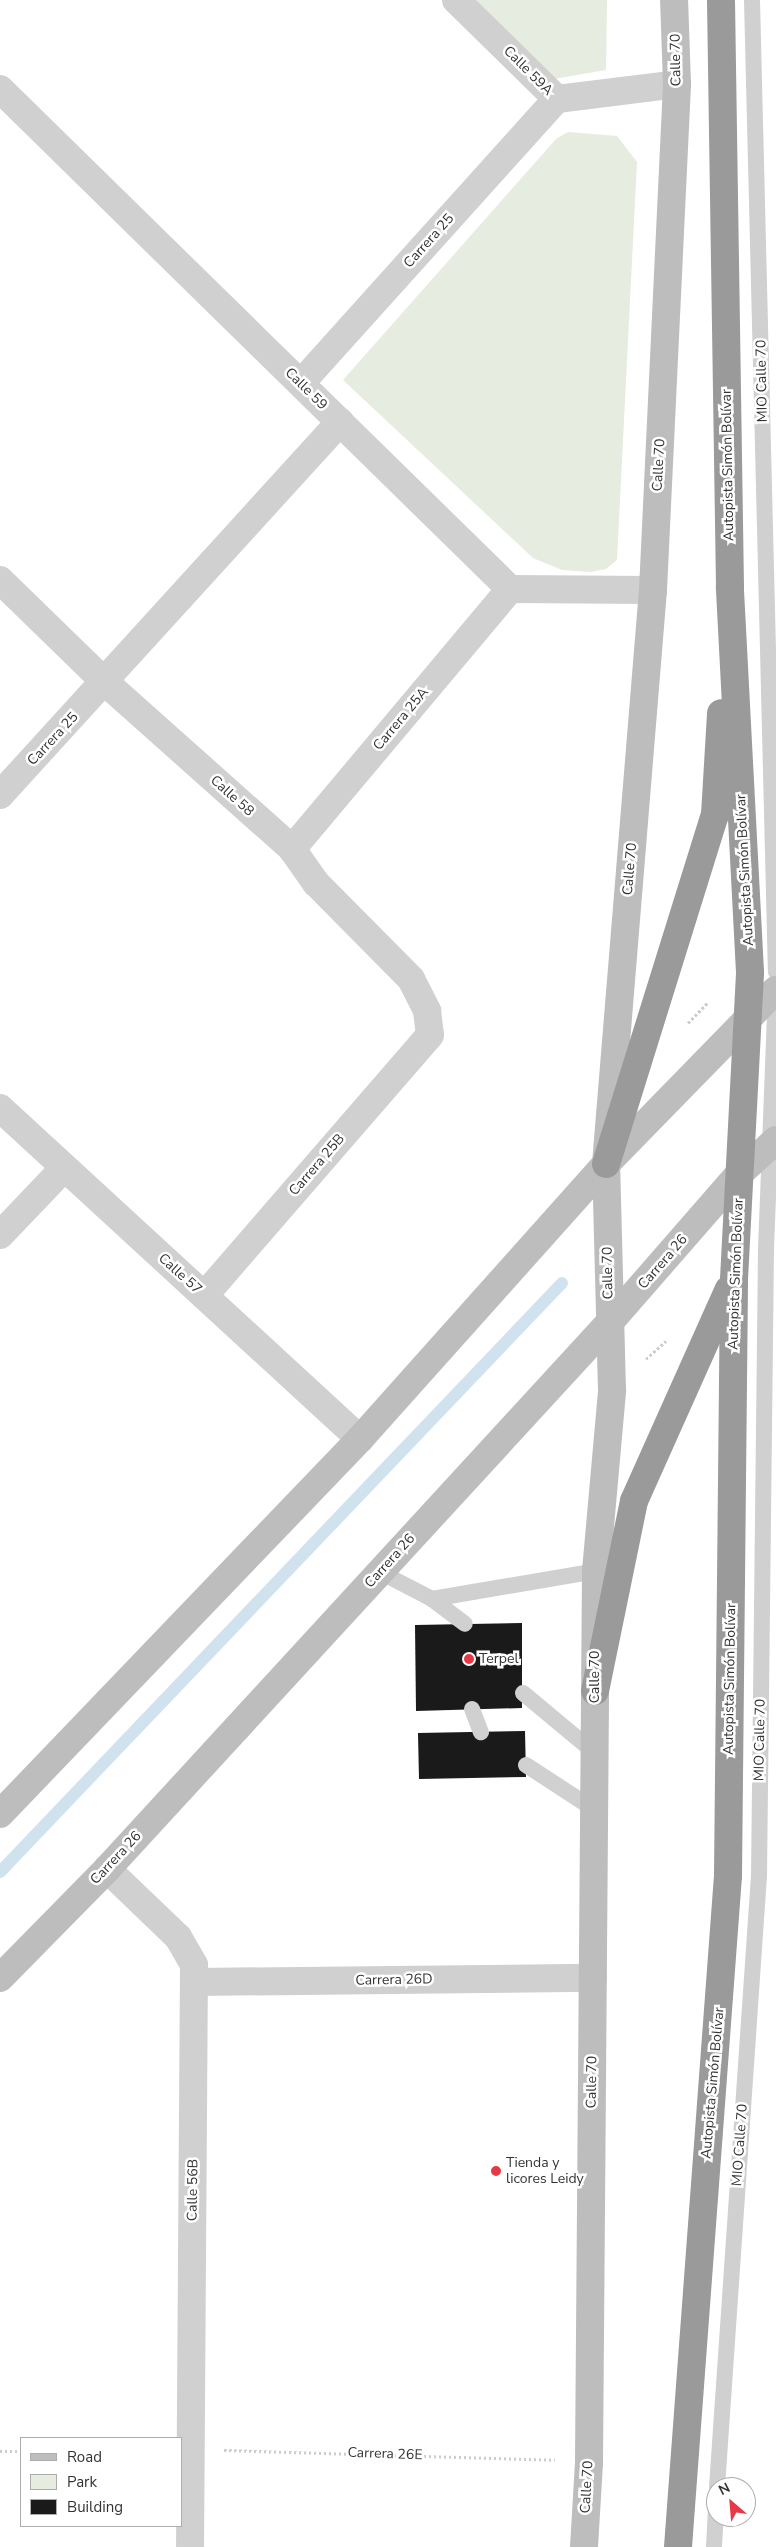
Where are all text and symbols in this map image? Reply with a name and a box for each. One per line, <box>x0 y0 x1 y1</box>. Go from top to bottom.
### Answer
street label: Calle 70 <box>667 34 685 86</box>
street label: Calle 59A <box>500 43 556 99</box>
street label: Carrera 25 <box>400 211 458 271</box>
street label: MIO Calle 70 <box>753 340 771 422</box>
street label: Calle 59 <box>281 364 331 414</box>
street label: Autopista Simón Bolívar <box>718 389 738 541</box>
street label: Calle 70 <box>649 438 669 492</box>
street label: Carrera 25A <box>370 684 432 754</box>
street label: Carrera 25 <box>24 709 82 769</box>
street label: Calle 58 <box>207 772 257 820</box>
street label: Autopista Simón Bolívar <box>733 794 757 946</box>
street label: Calle 70 <box>619 842 641 896</box>
street label: Carrera 25B <box>286 1131 348 1199</box>
street label: Autopista Simón Bolívar <box>725 1198 747 1350</box>
street label: Carrera 26 <box>635 1231 691 1293</box>
street label: Calle 70 <box>599 1247 617 1299</box>
street label: Calle 57 <box>155 1250 205 1298</box>
street label: Carrera 26 <box>361 1531 419 1591</box>
street label: Autopista Simón Bolívar <box>720 1603 740 1755</box>
place label: Terpel <box>479 1651 519 1667</box>
street label: Calle 70 <box>587 1651 603 1703</box>
marker: Terpel <box>463 1653 475 1665</box>
street label: MIO Calle 70 <box>751 1699 769 1781</box>
street label: Carrera 26 <box>87 1828 145 1888</box>
street label: Carrera 26D <box>355 1971 433 1989</box>
street label: Autopista Simón Bolívar <box>698 2007 728 2159</box>
street label: Calle 70 <box>583 2056 601 2108</box>
street label: MIO Calle 70 <box>729 2103 751 2187</box>
place label: Tienda y licores Leidy <box>506 2155 584 2188</box>
street label: Calle 56B <box>184 2159 202 2221</box>
marker: Tienda y licores Leidy <box>490 2165 502 2177</box>
legend <box>20 2437 182 2527</box>
street label: Carrera 26E <box>347 2444 423 2464</box>
text: Road <box>67 2447 102 2467</box>
street label: Calle 70 <box>577 2460 597 2514</box>
text: Park <box>67 2472 97 2492</box>
north arrow <box>706 2477 756 2527</box>
text: N <box>715 2478 733 2500</box>
text: Building <box>67 2497 123 2517</box>

